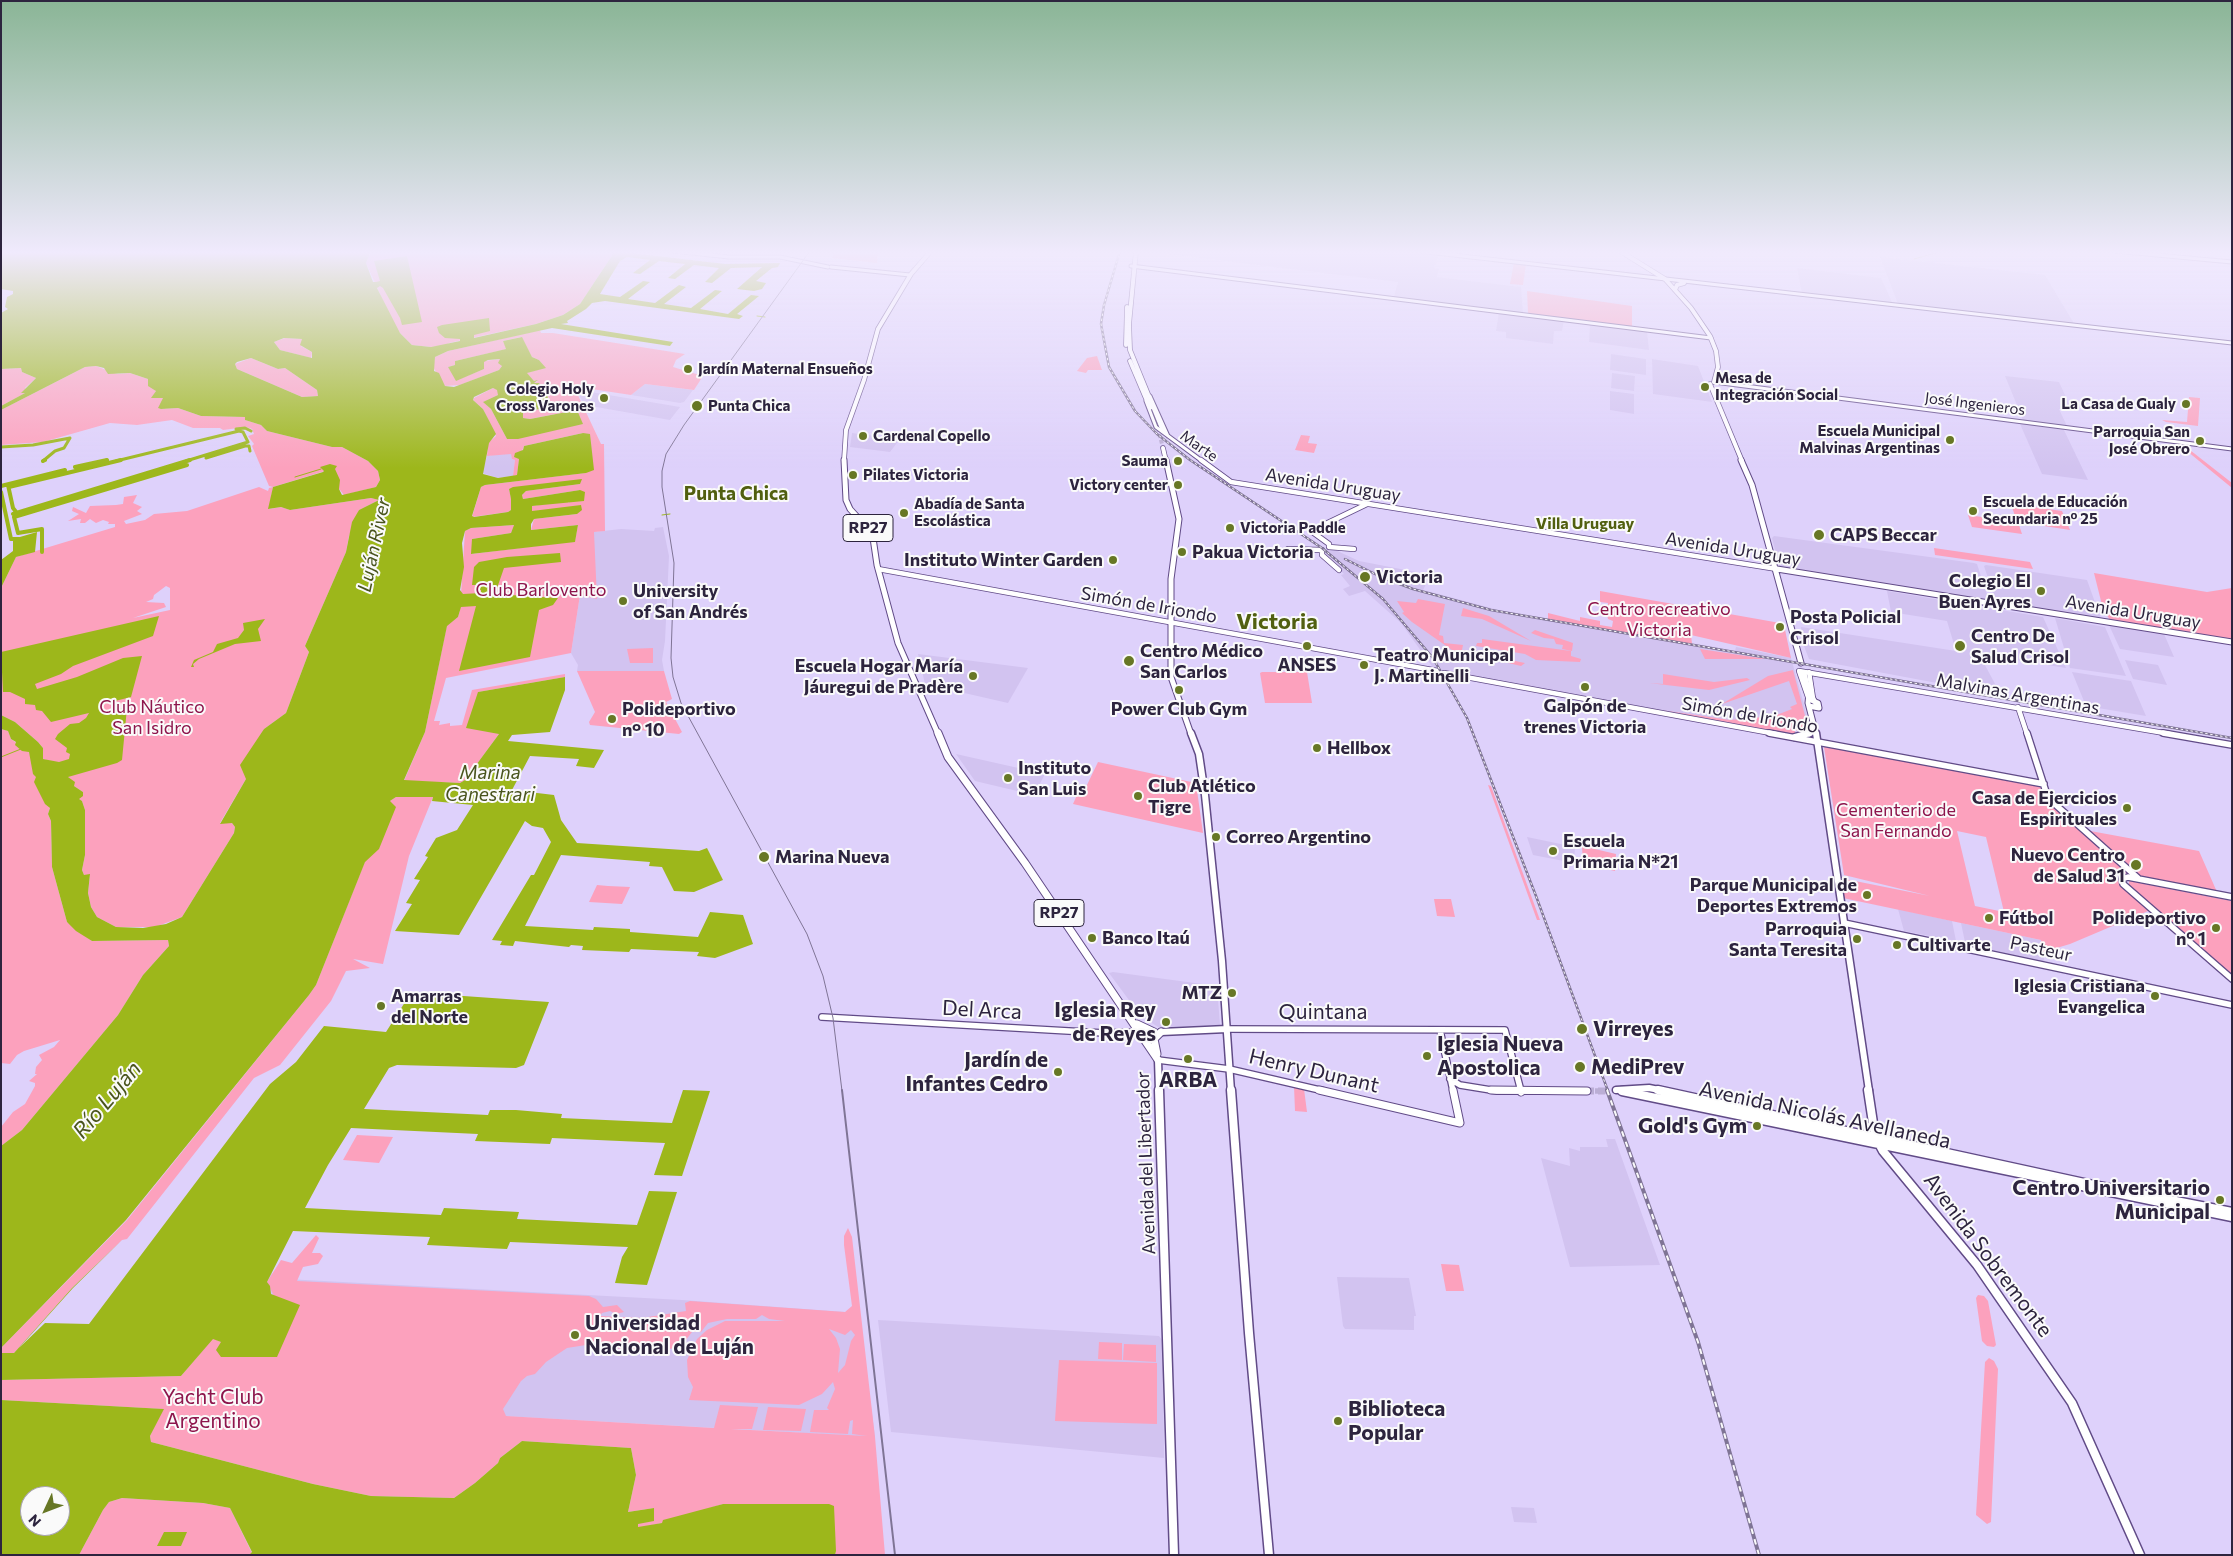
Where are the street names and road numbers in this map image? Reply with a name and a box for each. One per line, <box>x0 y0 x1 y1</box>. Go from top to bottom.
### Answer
street label: José Ingenieros <box>1924 389 2026 419</box>
street label: Marte <box>1177 427 1221 465</box>
street label: Avenida Uruguay <box>1264 464 1402 506</box>
road number: RP27 <box>843 514 893 542</box>
street label: Avenida Uruguay <box>1664 528 1802 570</box>
street label: Simón de Iriondo <box>1079 582 1219 628</box>
street label: Avenida Uruguay <box>2064 591 2202 633</box>
street label: Malvinas Argentinas <box>1935 669 2101 719</box>
street label: Simón de Iriondo <box>1680 692 1820 738</box>
road number: RP27 <box>1034 900 1084 926</box>
street label: Pasteur <box>2008 932 2074 966</box>
street label: Del Arca <box>942 995 1022 1025</box>
street label: Quintana <box>1279 999 1367 1025</box>
street label: Henry Dunant <box>1246 1044 1382 1098</box>
street label: Avenida del Libertador <box>1132 1071 1160 1255</box>
street label: Avenida Nicolás Avellaneda <box>1697 1076 1953 1154</box>
street label: Avenida Sobremonte <box>1918 1168 2058 1342</box>

